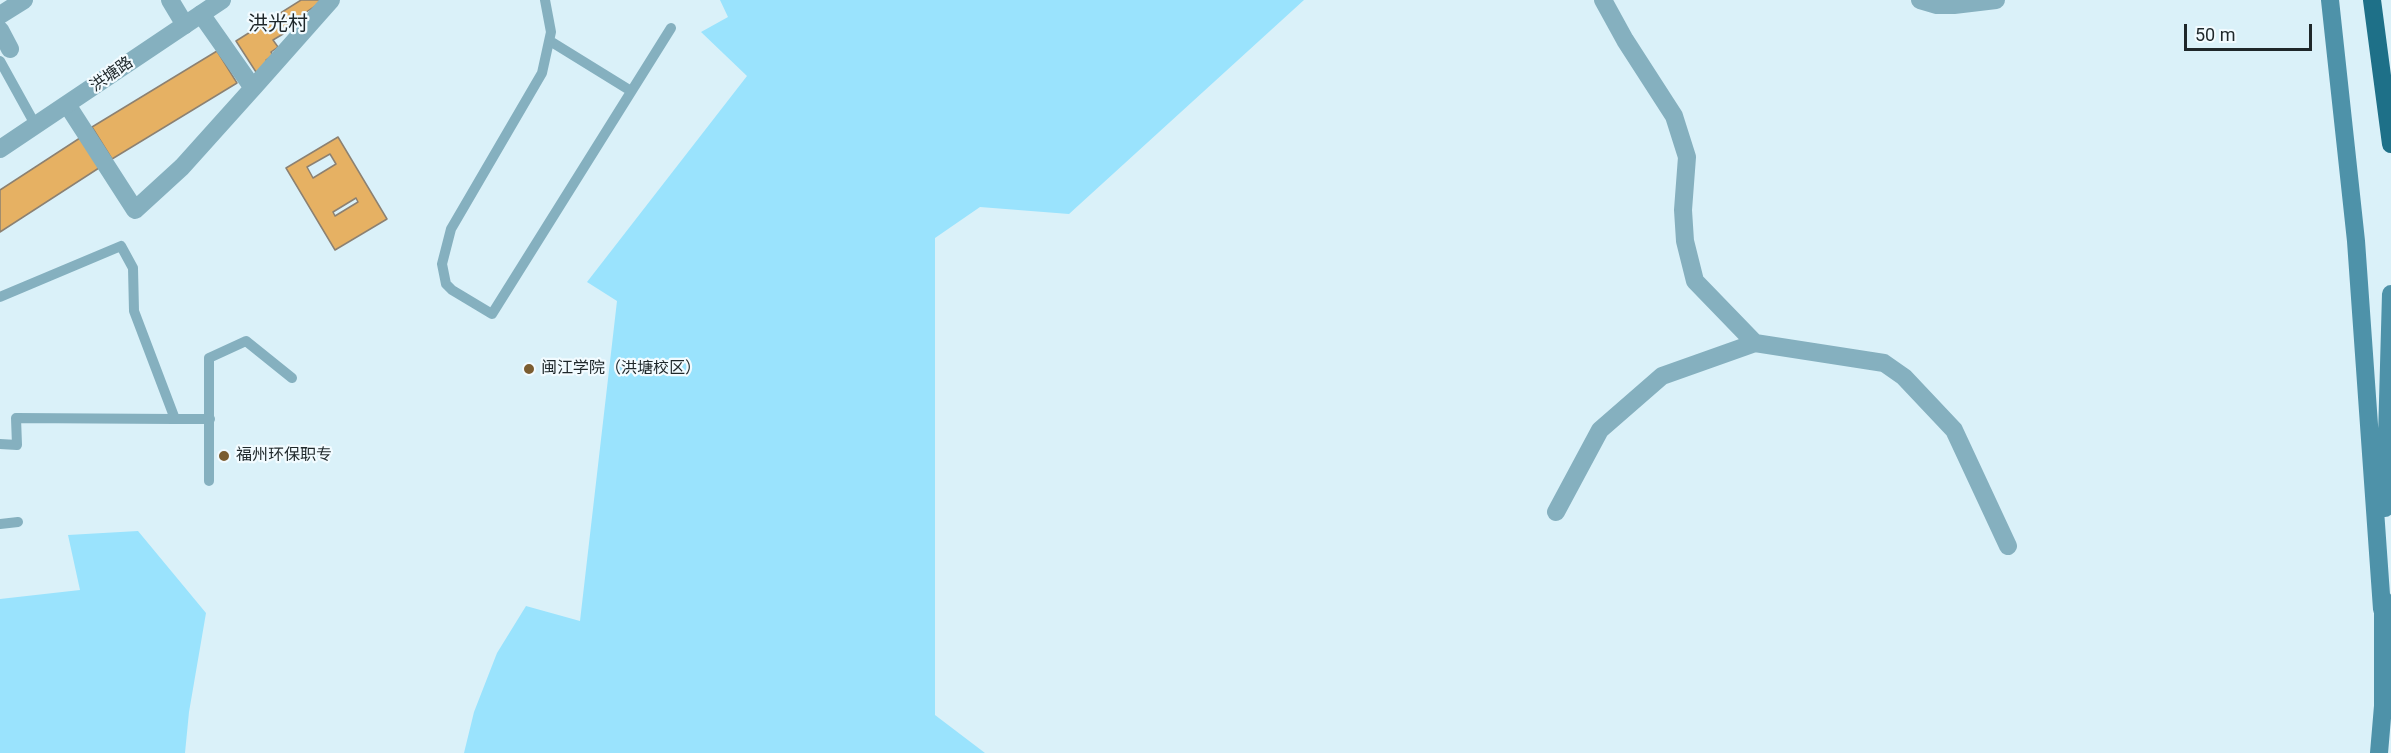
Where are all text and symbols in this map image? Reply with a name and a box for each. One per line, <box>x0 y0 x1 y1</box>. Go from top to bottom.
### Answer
scale bar <box>2187 12 2314 50</box>
district label: 洪光村 <box>248 13 308 37</box>
text: 50 m <box>2195 24 2235 45</box>
street label: 洪塘路 <box>87 53 137 97</box>
place label: 闽江学院（洪塘校区） <box>541 359 701 379</box>
marker: 闽江学院（洪塘校区） <box>522 362 536 376</box>
place label: 福州环保职专 <box>236 446 332 466</box>
marker: 福州环保职专 <box>217 449 231 463</box>

